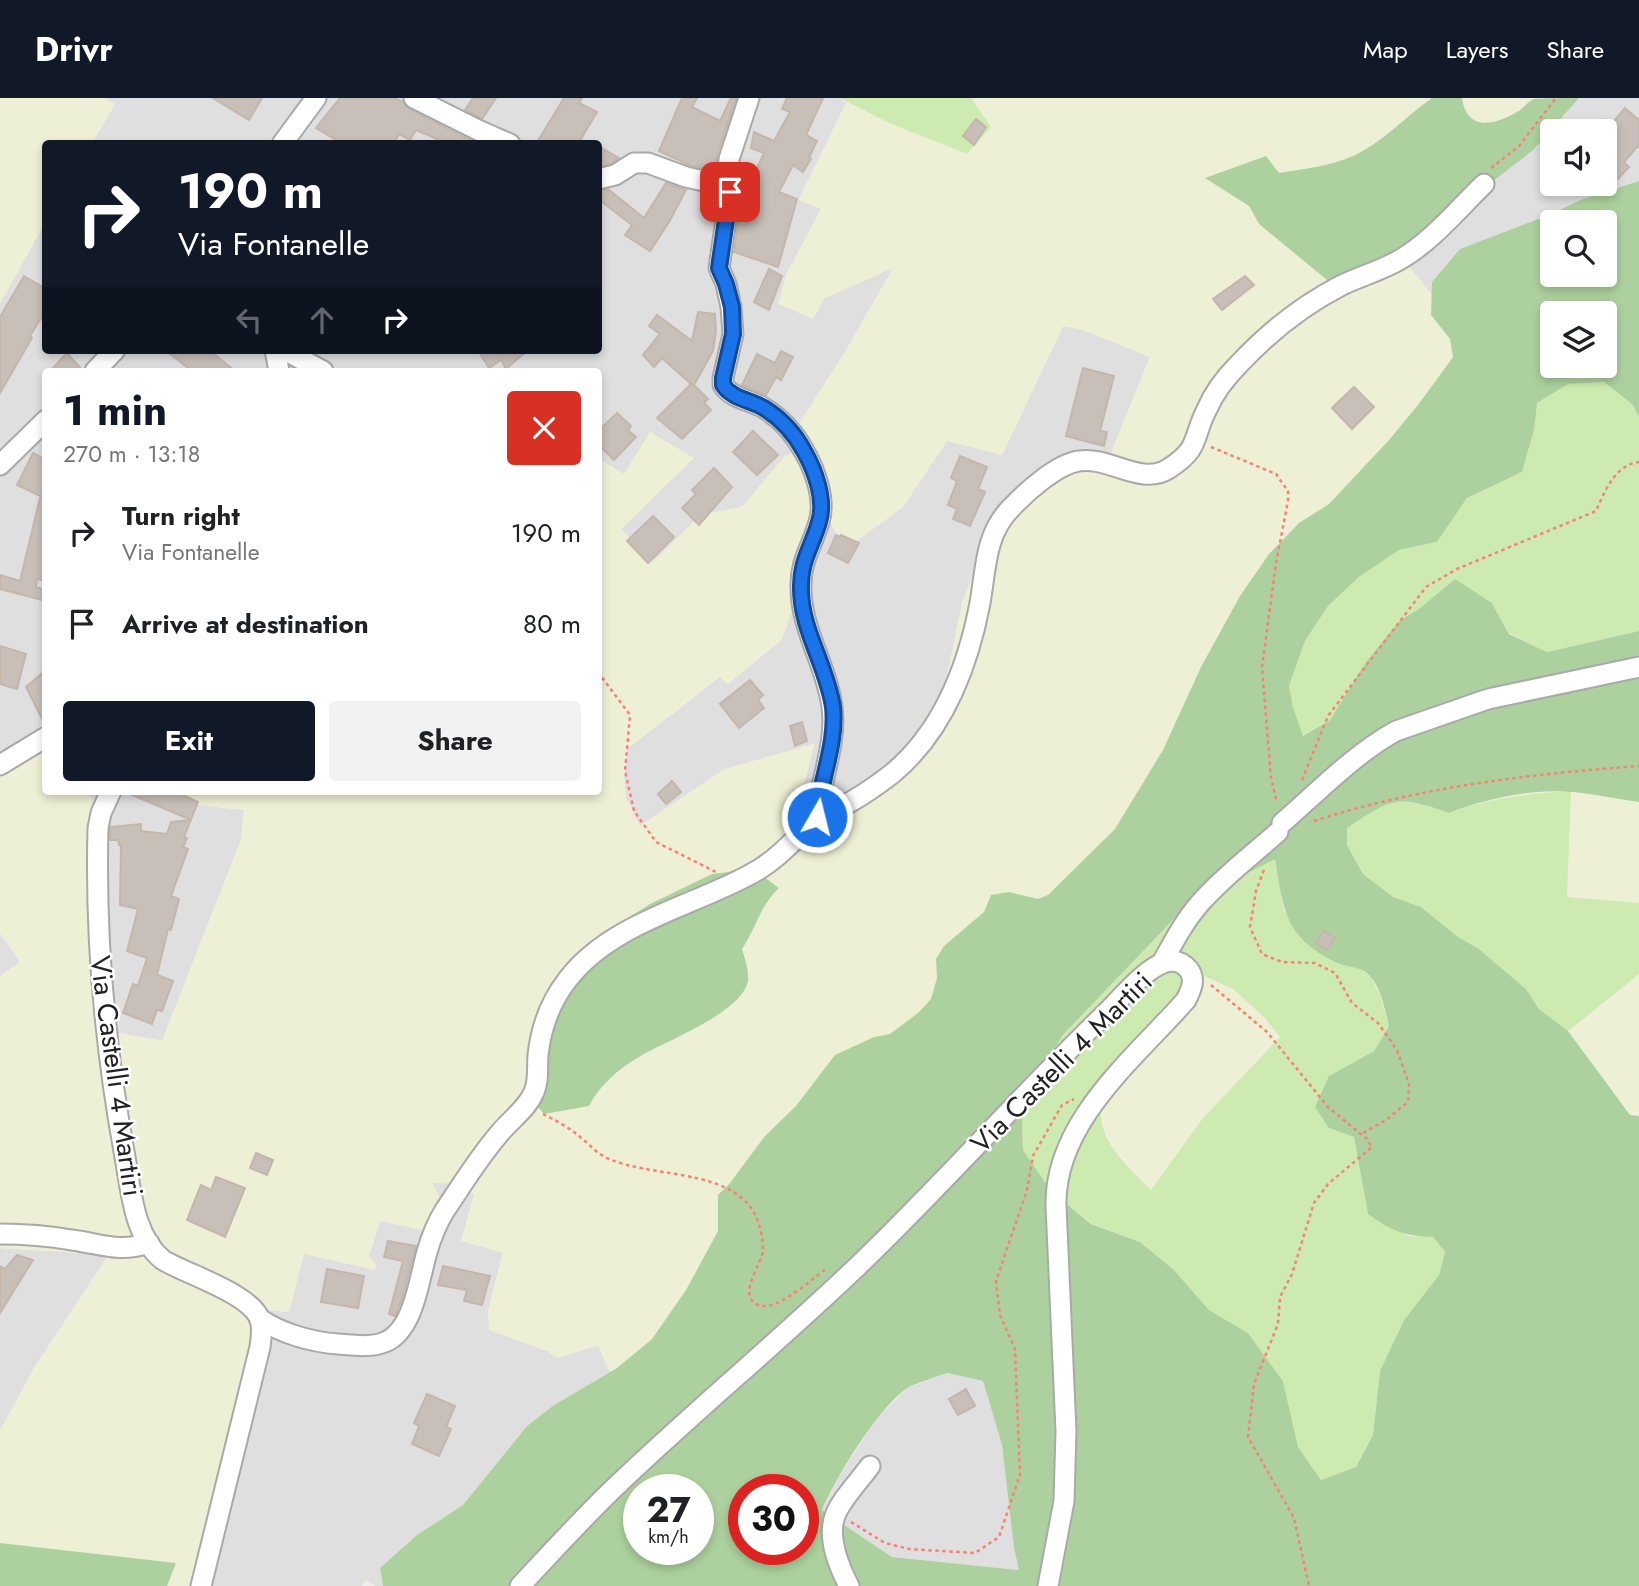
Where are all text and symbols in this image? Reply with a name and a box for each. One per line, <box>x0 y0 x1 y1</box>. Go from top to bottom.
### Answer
text: Drivr <box>35 26 113 73</box>
text: Map <box>1363 32 1408 67</box>
text: Layers <box>1446 32 1508 67</box>
text: Share <box>1546 32 1604 67</box>
map controls <box>1540 119 1617 378</box>
button: sound <box>1540 119 1617 196</box>
text: 190 m <box>178 156 323 226</box>
pin <box>700 162 760 222</box>
icon: right <box>63 168 154 259</box>
icon: arrive <box>711 173 749 211</box>
button: search <box>1540 210 1617 287</box>
text: Via Fontanelle <box>178 221 369 267</box>
icon: left <box>230 301 268 339</box>
icon: ahead <box>303 301 341 339</box>
icon: right <box>376 301 414 339</box>
button: layers <box>1540 301 1617 378</box>
text: 1 min <box>63 380 167 441</box>
button: close <box>507 391 581 465</box>
text: 270 m · 13:18 <box>63 437 200 471</box>
text: Turn right <box>122 497 240 535</box>
icon: right <box>63 514 101 552</box>
text: 190 m <box>511 514 581 552</box>
text: Via Fontanelle <box>122 535 260 569</box>
icon: arrive <box>63 605 101 643</box>
text: Arrive at destination <box>122 605 369 643</box>
text: 80 m <box>523 605 581 643</box>
button: Exit <box>63 701 315 781</box>
button: Share <box>329 701 581 781</box>
position arrow <box>780 780 854 854</box>
street label: Via Castelli 4 Martiri <box>79 953 154 1199</box>
street label: Via Castelli 4 Martiri <box>961 962 1162 1163</box>
speed limit sign: 30 <box>728 1474 819 1565</box>
text: 27 <box>646 1485 691 1535</box>
text: km/h <box>648 1524 689 1550</box>

